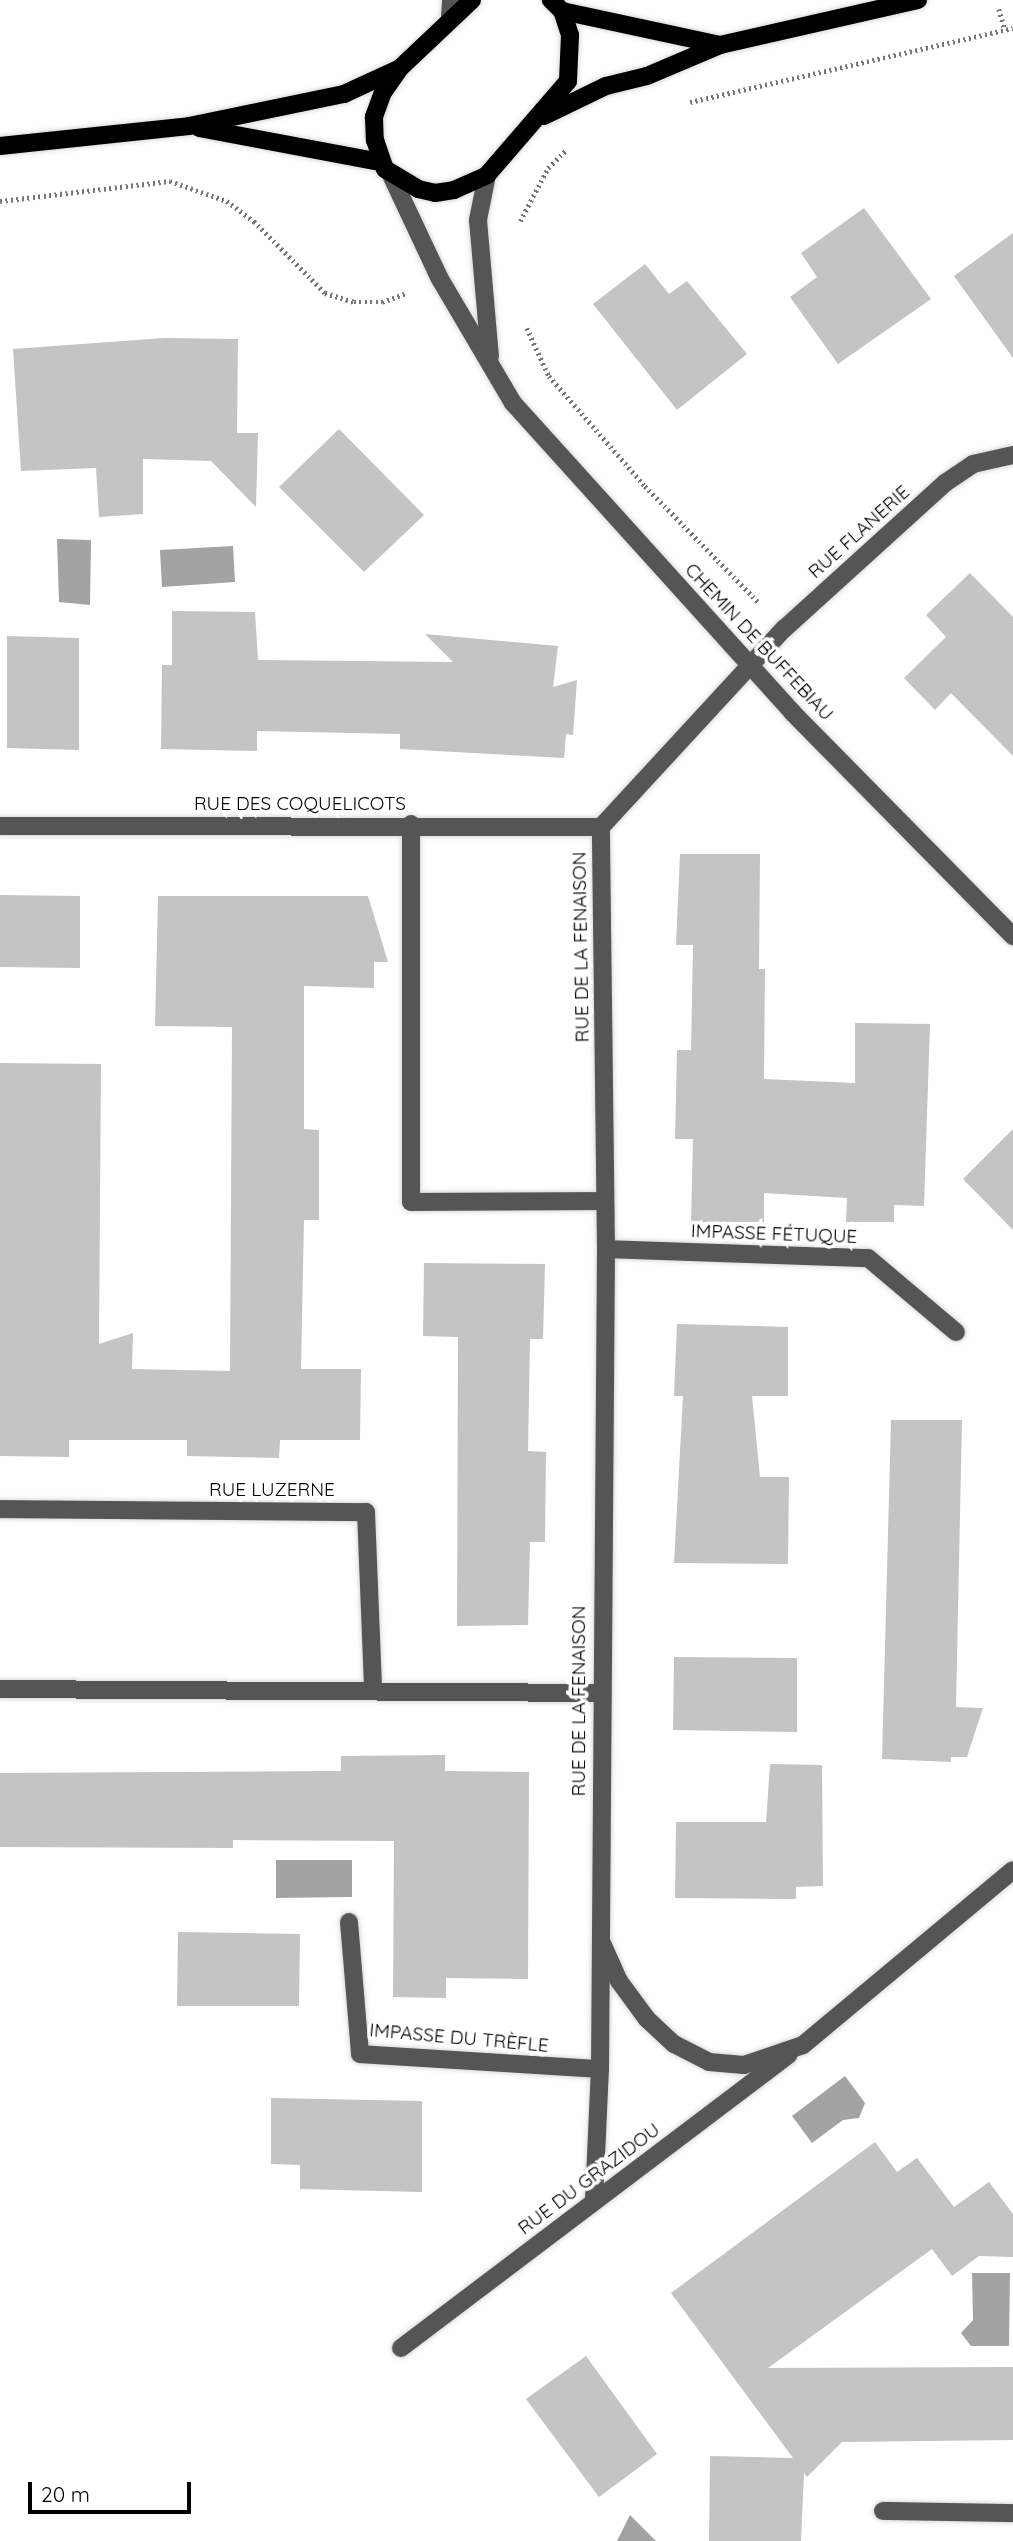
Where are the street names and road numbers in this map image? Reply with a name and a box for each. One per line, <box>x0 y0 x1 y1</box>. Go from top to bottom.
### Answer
street label: RUE FLANERIE <box>804 481 914 583</box>
street label: CHEMIN DE BUFFEBIAU <box>680 559 838 725</box>
street label: RUE DES COQUELICOTS <box>194 793 406 815</box>
street label: RUE DE LA FENAISON <box>568 851 594 1043</box>
street label: IMPASSE FÉTUQUE <box>691 1220 857 1248</box>
street label: RUE LUZERNE <box>209 1479 335 1501</box>
street label: RUE DE LA FENAISON <box>568 1606 590 1796</box>
street label: IMPASSE DU TRÈFLE <box>368 2019 550 2057</box>
street label: RUE DU GRAZIDOU <box>514 2118 664 2240</box>

